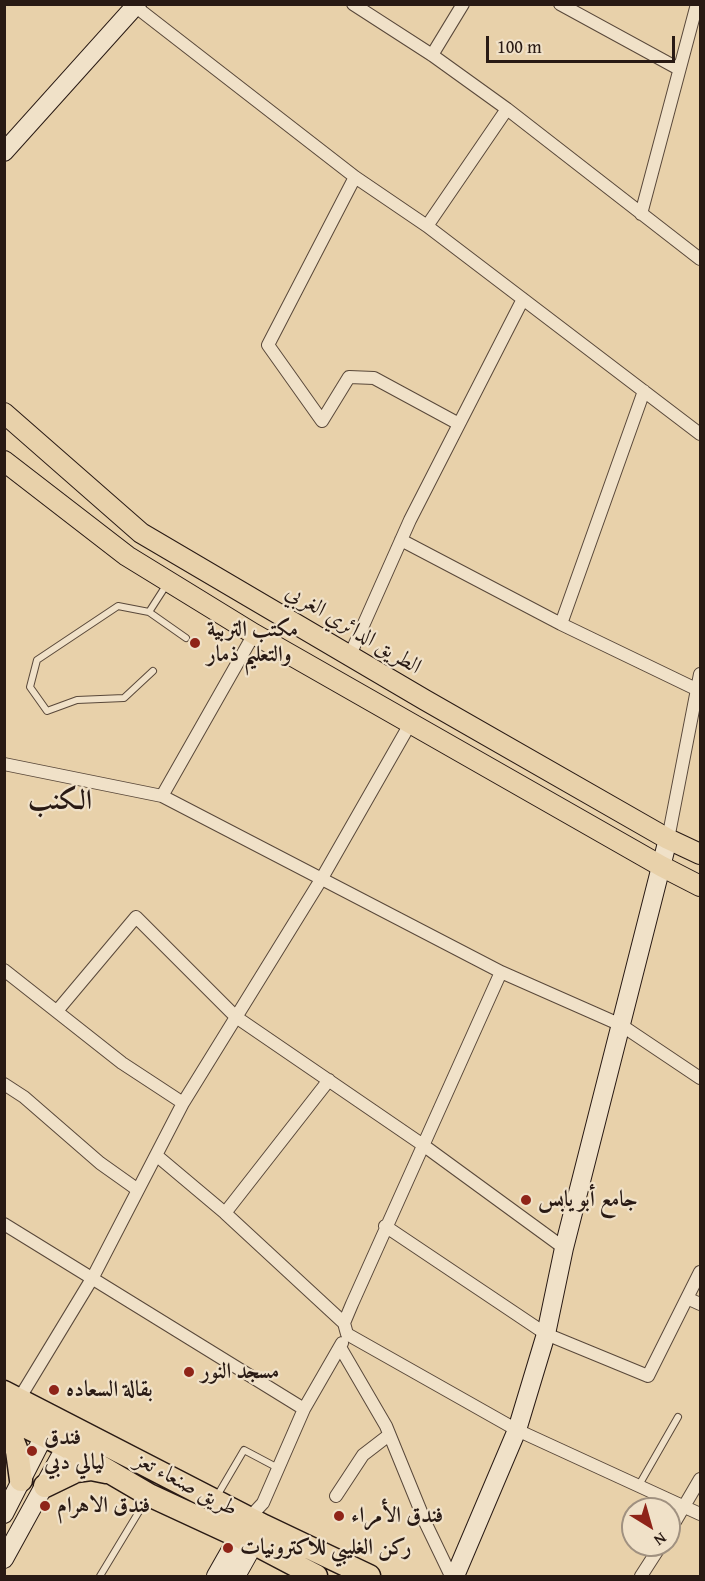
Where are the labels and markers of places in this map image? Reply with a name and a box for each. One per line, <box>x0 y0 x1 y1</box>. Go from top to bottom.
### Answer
place label: مكتب التربية والتعليم ذمار <box>207 617 298 668</box>
marker: مكتب التربية والتعليم ذمار <box>188 636 202 650</box>
place label: جامع أبو يابس <box>538 1187 638 1213</box>
marker: جامع أبو يابس <box>519 1193 533 1207</box>
place label: مسجد النور <box>201 1359 279 1385</box>
marker: مسجد النور <box>182 1365 196 1379</box>
place label: بقالة السعاده <box>66 1377 153 1403</box>
marker: بقالة السعاده <box>47 1383 61 1397</box>
place label: فندق ليالي دبي <box>44 1425 105 1476</box>
marker: فندق ليالي دبي <box>25 1444 39 1458</box>
place label: فندق الاهرام <box>57 1493 150 1519</box>
marker: فندق الاهرام <box>38 1499 52 1513</box>
place label: فندق الأمراء <box>351 1503 443 1529</box>
marker: فندق الأمراء <box>332 1509 346 1523</box>
place label: ركن الغليبي للاكترونيات <box>240 1535 412 1561</box>
marker: ركن الغليبي للاكترونيات <box>221 1541 235 1555</box>

